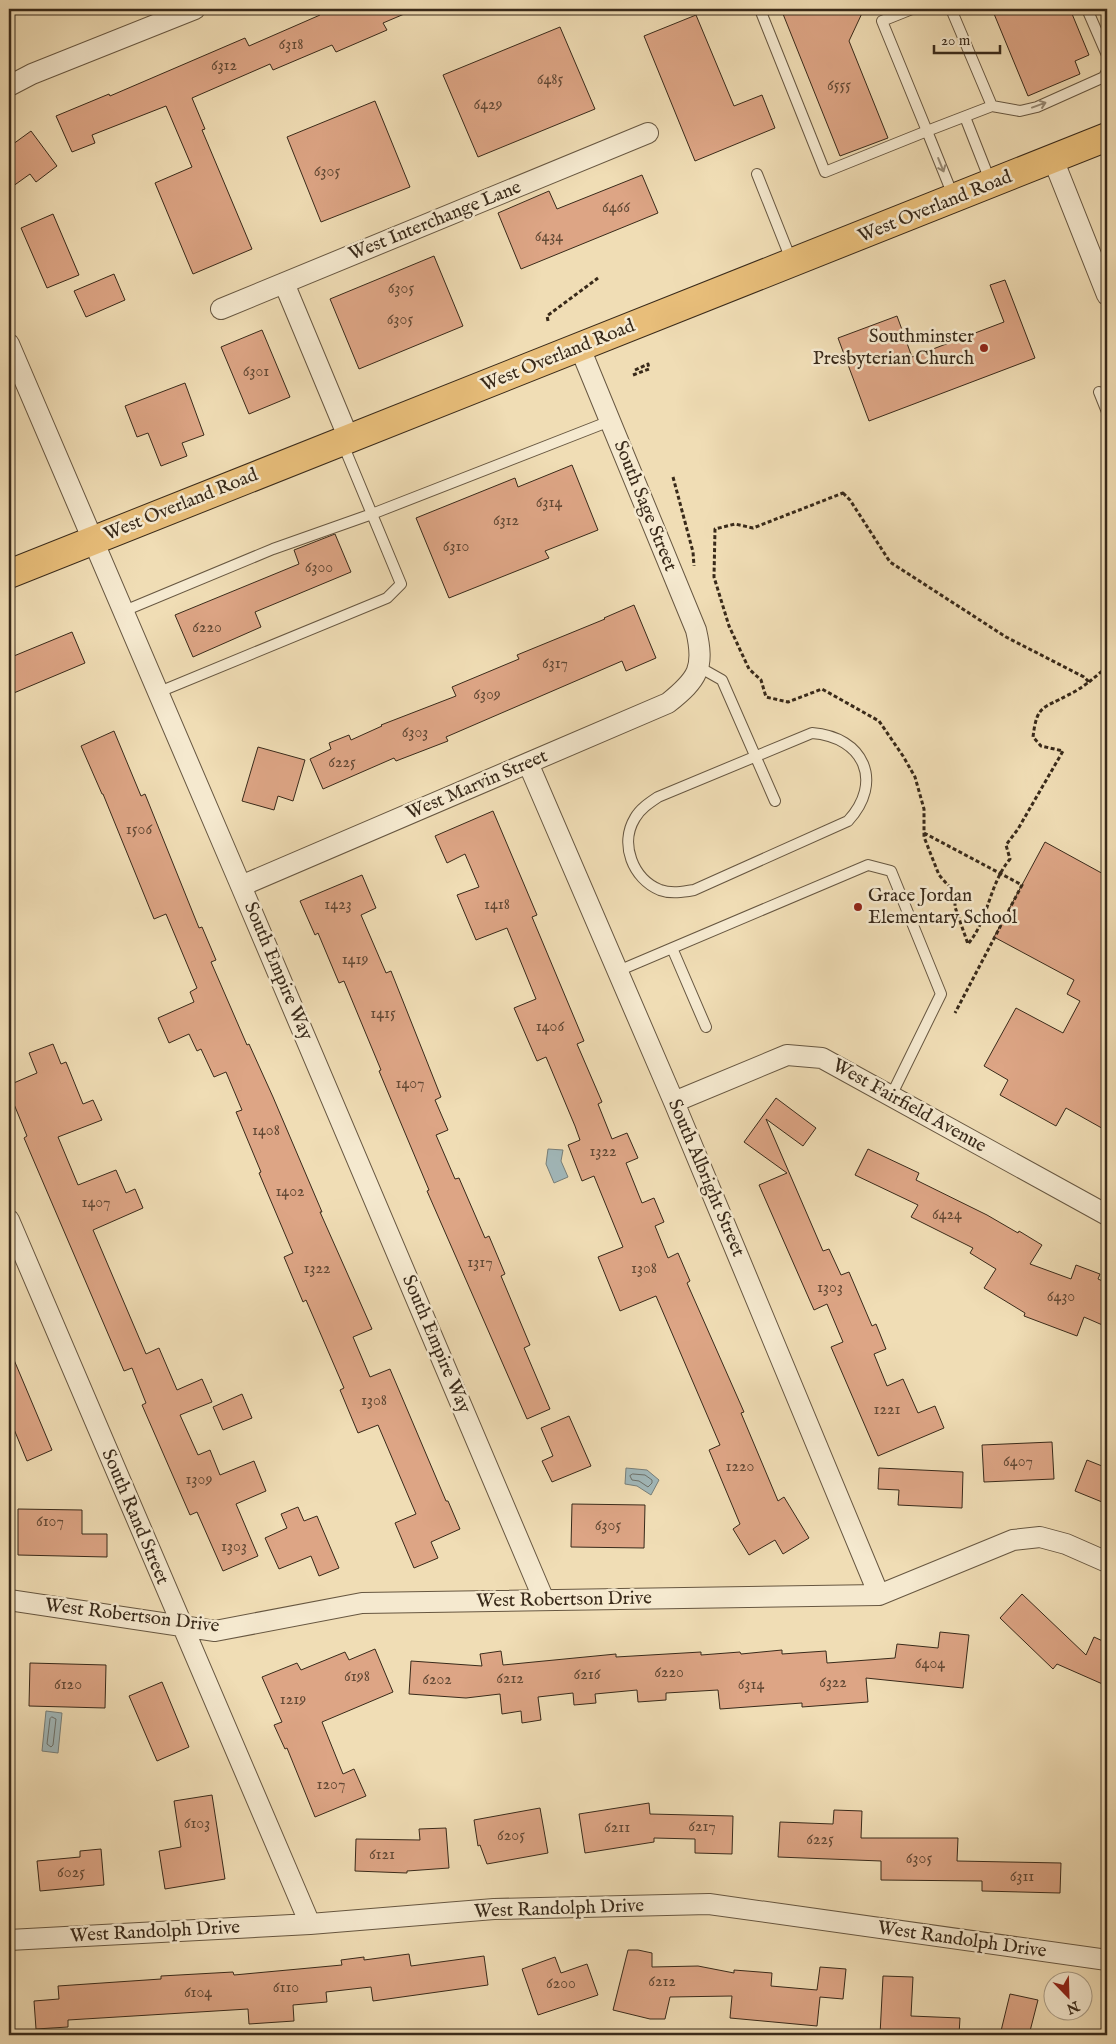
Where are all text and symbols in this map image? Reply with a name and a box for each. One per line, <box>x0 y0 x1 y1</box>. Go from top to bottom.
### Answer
scale bar <box>934 22 1000 54</box>
text: 20 m <box>941 31 971 50</box>
house number: 6318 <box>279 35 303 55</box>
house number: 6312 <box>211 56 237 76</box>
house number: 6485 <box>537 70 564 90</box>
house number: 6555 <box>827 76 851 96</box>
house number: 6429 <box>473 95 503 115</box>
one-way arrow <box>1031 100 1046 109</box>
one-way arrow <box>937 157 946 172</box>
house number: 6305 <box>314 162 340 182</box>
street label: West Overland Road <box>855 165 1016 249</box>
street label: West Interchange Lane <box>345 175 525 267</box>
house number: 6466 <box>602 198 630 218</box>
house number: 6434 <box>535 227 563 247</box>
house number: 6305 <box>388 279 414 299</box>
house number: 6305 <box>387 310 413 330</box>
street label: West Overland Road <box>478 314 639 398</box>
place label: Southminster Presbyterian Church <box>813 325 974 371</box>
marker: Southminster Presbyterian Church <box>978 342 990 354</box>
house number: 6301 <box>243 362 269 382</box>
street label: South Sage Street <box>608 437 682 575</box>
street label: West Overland Road <box>101 463 262 547</box>
house number: 6314 <box>536 493 562 513</box>
house number: 6312 <box>493 511 519 531</box>
house number: 6310 <box>443 537 469 557</box>
house number: 6300 <box>305 558 333 578</box>
house number: 6220 <box>192 618 222 638</box>
house number: 6317 <box>542 654 568 674</box>
house number: 6309 <box>473 685 501 705</box>
house number: 6303 <box>402 723 428 743</box>
street label: West Marvin Street <box>403 744 552 826</box>
house number: 6225 <box>328 753 356 773</box>
house number: 1506 <box>126 820 152 840</box>
place label: Grace Jordan Elementary School <box>868 884 1018 930</box>
house number: 1423 <box>324 895 352 915</box>
house number: 1418 <box>484 895 510 915</box>
street label: South Empire Way <box>238 898 318 1044</box>
marker: Grace Jordan Elementary School <box>852 901 864 913</box>
house number: 1419 <box>342 950 368 970</box>
house number: 1415 <box>370 1004 396 1024</box>
house number: 1406 <box>536 1017 564 1037</box>
street label: West Fairfield Avenue <box>828 1054 991 1158</box>
house number: 1407 <box>395 1074 425 1094</box>
street label: South Albright Street <box>662 1096 750 1261</box>
house number: 1408 <box>252 1121 280 1141</box>
house number: 1322 <box>590 1142 616 1162</box>
house number: 1402 <box>275 1182 305 1202</box>
house number: 1407 <box>81 1193 111 1213</box>
house number: 6424 <box>932 1205 962 1225</box>
house number: 1317 <box>467 1253 493 1273</box>
house number: 1322 <box>304 1259 330 1279</box>
house number: 1308 <box>631 1259 657 1279</box>
street label: South Empire Way <box>396 1271 476 1417</box>
house number: 1303 <box>817 1278 843 1298</box>
house number: 6430 <box>1047 1287 1075 1307</box>
house number: 1308 <box>361 1391 387 1411</box>
house number: 1221 <box>874 1400 901 1420</box>
street label: South Rand Street <box>96 1446 175 1589</box>
house number: 6407 <box>1003 1452 1033 1472</box>
house number: 1220 <box>726 1457 755 1477</box>
house number: 1309 <box>186 1470 212 1490</box>
house number: 6107 <box>36 1512 64 1532</box>
house number: 6305 <box>595 1516 621 1536</box>
house number: 1303 <box>221 1537 247 1557</box>
street label: West Robertson Drive <box>476 1586 652 1614</box>
street label: West Robertson Drive <box>43 1593 221 1639</box>
house number: 6404 <box>915 1654 945 1674</box>
house number: 6220 <box>654 1663 684 1683</box>
house number: 6216 <box>574 1665 601 1685</box>
house number: 6198 <box>344 1667 370 1687</box>
house number: 6212 <box>496 1669 524 1689</box>
house number: 6202 <box>422 1670 452 1690</box>
house number: 6322 <box>819 1673 847 1693</box>
house number: 6120 <box>54 1675 82 1695</box>
house number: 6314 <box>738 1675 764 1695</box>
house number: 1219 <box>280 1690 306 1710</box>
house number: 1207 <box>317 1775 345 1795</box>
house number: 6103 <box>184 1814 210 1834</box>
house number: 6217 <box>688 1817 716 1837</box>
house number: 6211 <box>604 1818 630 1838</box>
house number: 6205 <box>497 1826 525 1846</box>
house number: 6225 <box>806 1830 834 1850</box>
house number: 6121 <box>369 1845 395 1865</box>
house number: 6305 <box>906 1849 932 1869</box>
house number: 6025 <box>57 1863 85 1883</box>
house number: 6311 <box>1010 1867 1034 1887</box>
street label: West Randolph Drive <box>474 1894 645 1924</box>
street label: West Randolph Drive <box>69 1916 241 1948</box>
street label: West Randolph Drive <box>876 1916 1048 1964</box>
house number: 6212 <box>648 1972 676 1992</box>
north arrow <box>1044 1972 1094 2022</box>
house number: 6200 <box>546 1974 576 1994</box>
house number: 6110 <box>273 1978 299 1998</box>
house number: 6104 <box>184 1983 212 2003</box>
text: N <box>1064 1996 1083 2018</box>

